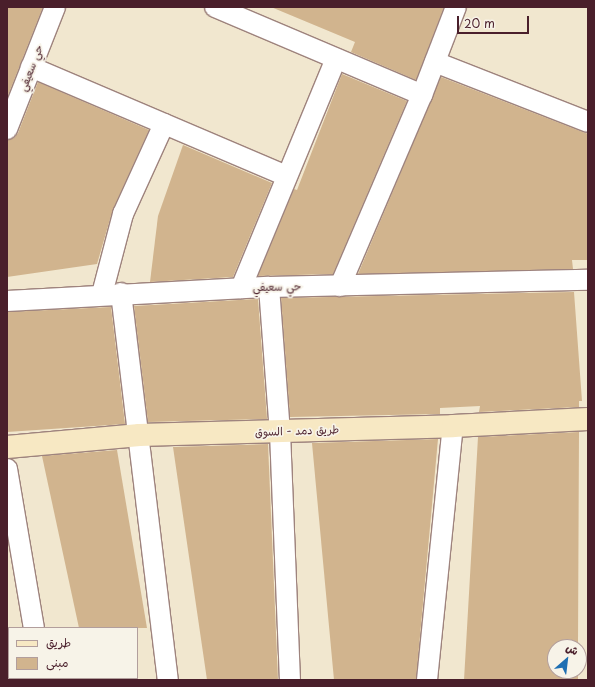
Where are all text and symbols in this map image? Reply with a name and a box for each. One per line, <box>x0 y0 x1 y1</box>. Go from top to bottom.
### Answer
scale bar <box>459 8 531 34</box>
text: 20 m <box>464 14 495 32</box>
street label: حي سعيفي <box>16 43 46 93</box>
street label: حي سعيفي <box>252 280 302 294</box>
street label: طريق دمد - السوق <box>255 423 339 439</box>
legend <box>8 627 138 679</box>
text: طريق <box>46 633 71 651</box>
text: ش <box>563 638 582 659</box>
north arrow <box>547 639 587 679</box>
text: مبنى <box>46 653 69 671</box>

